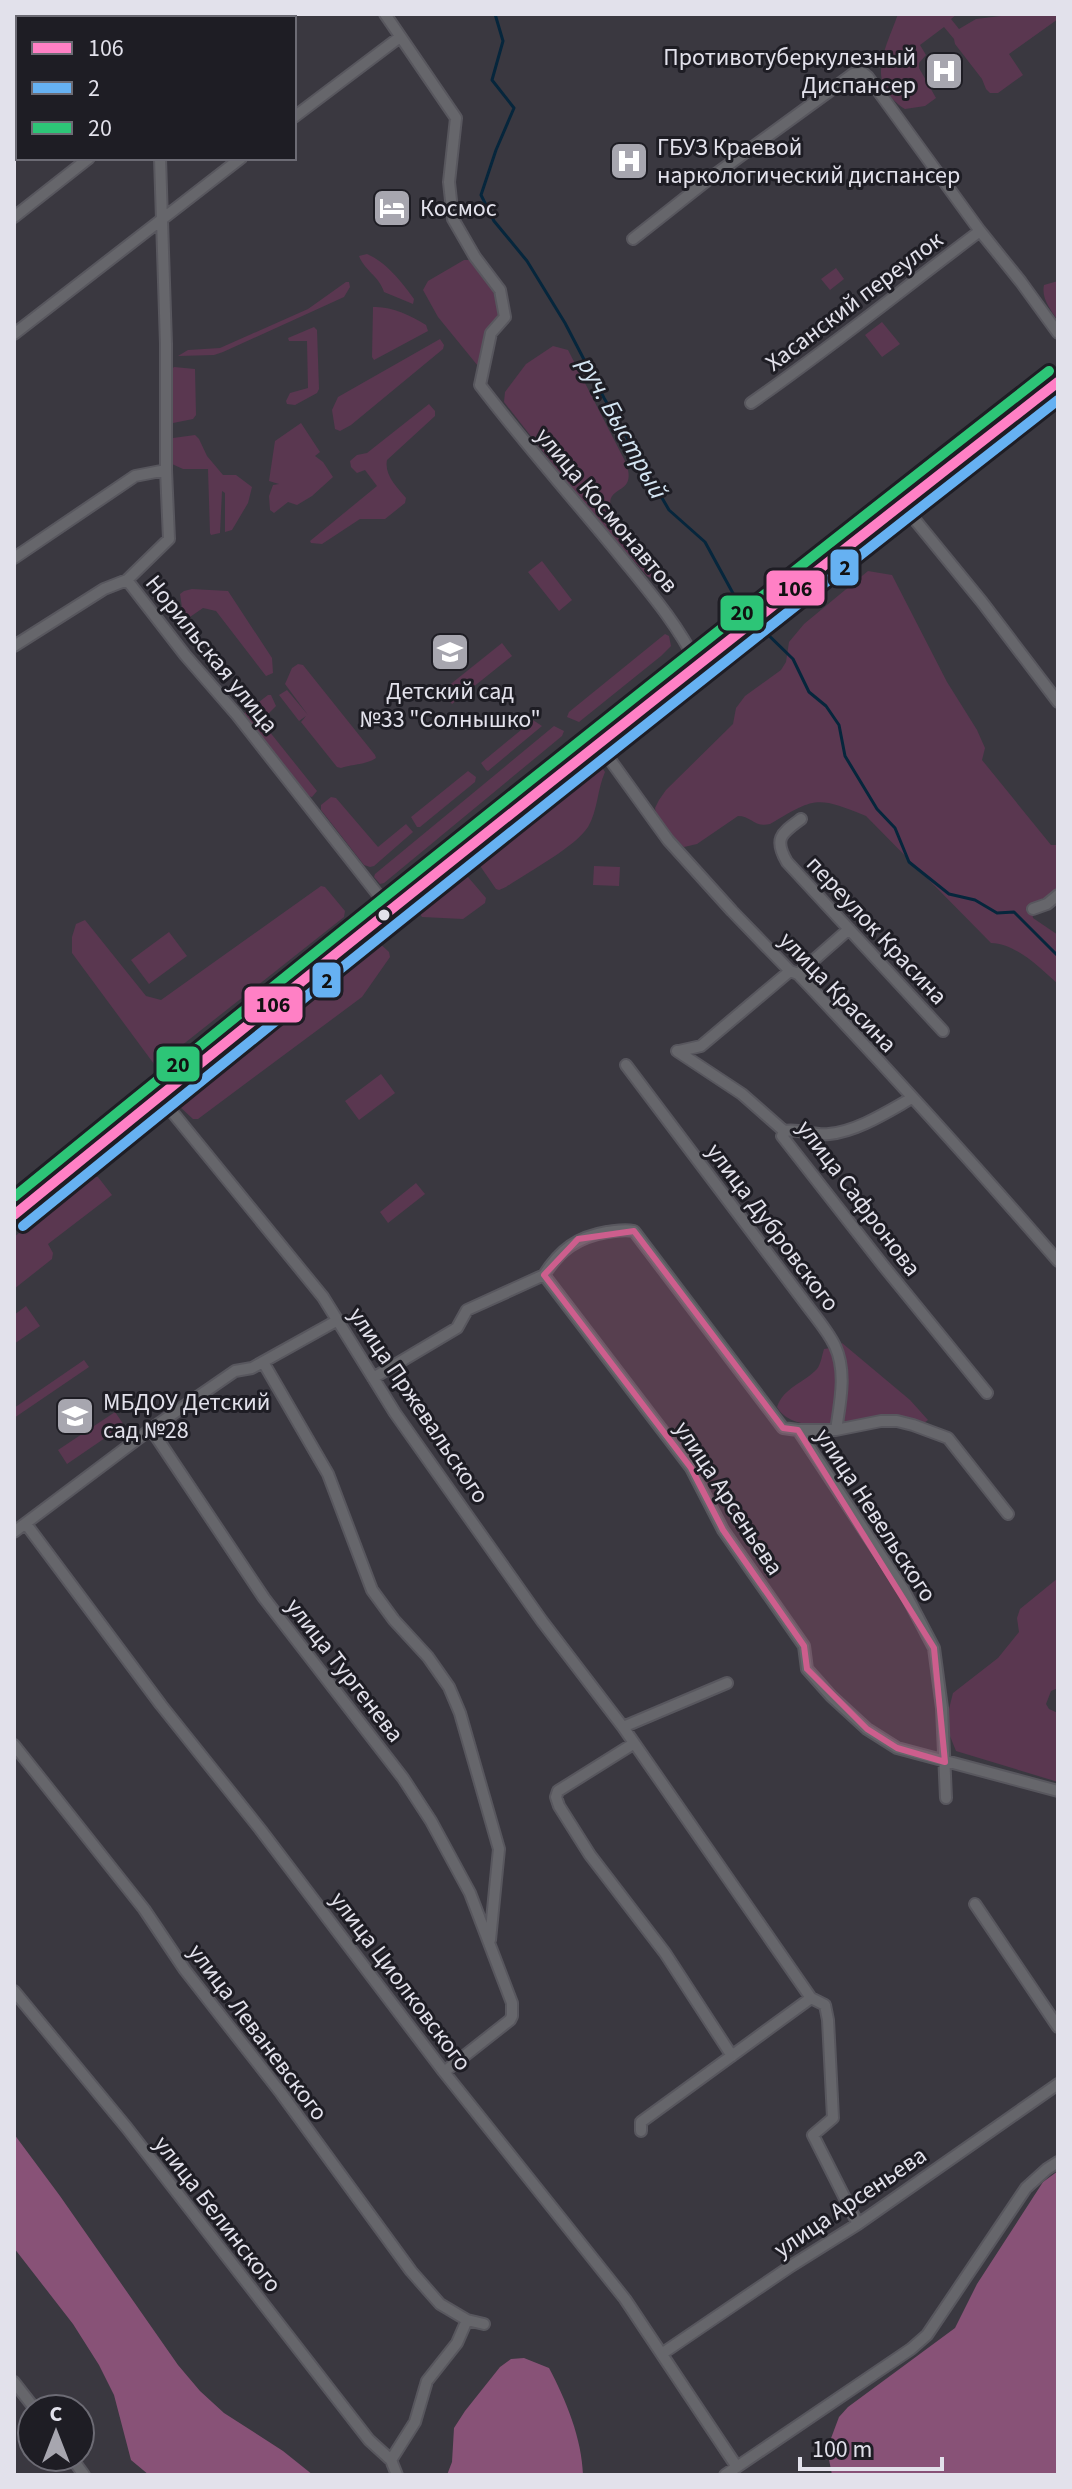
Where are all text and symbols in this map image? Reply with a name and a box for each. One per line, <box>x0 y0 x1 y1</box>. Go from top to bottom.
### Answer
legend <box>16 16 296 160</box>
text: 106 <box>88 31 124 66</box>
place label: Противотуберкулезный Диспансер <box>663 40 916 103</box>
hospital icon: Противотуберкулезный Диспансер <box>923 50 965 92</box>
text: 2 <box>88 71 100 106</box>
text: 20 <box>88 111 112 146</box>
place label: ГБУЗ Краевой наркологический диспансер <box>657 130 960 193</box>
hospital icon: ГБУЗ Краевой наркологический диспансер <box>608 140 650 182</box>
hotel icon: Космос <box>371 187 413 229</box>
place label: Космос <box>420 191 497 226</box>
street label: Хасанский переулок <box>758 223 951 380</box>
water label: руч. Быстрый <box>568 350 677 506</box>
street label: улица Космонавтов <box>527 420 686 601</box>
line badge: 2 <box>829 548 860 587</box>
text: 2 <box>839 552 851 584</box>
street label: Норильская улица <box>137 568 287 741</box>
line badge: 106 <box>765 569 826 607</box>
text: 106 <box>778 573 812 605</box>
line badge: 20 <box>719 594 765 632</box>
text: 20 <box>730 597 754 629</box>
school or university icon: Детский сад №33 "Солнышко" <box>429 631 471 673</box>
place label: Детский сад №33 "Солнышко" <box>359 674 541 737</box>
street label: переулок Красина <box>798 848 955 1013</box>
unlabelled marker <box>376 907 392 923</box>
street label: улица Красина <box>771 924 905 1061</box>
line badge: 2 <box>311 961 342 999</box>
text: 2 <box>321 965 333 997</box>
line badge: 106 <box>243 985 304 1024</box>
text: 106 <box>256 989 290 1021</box>
line badge: 20 <box>155 1045 201 1083</box>
text: 20 <box>166 1049 190 1081</box>
street label: улица Сафронова <box>788 1113 929 1284</box>
street label: улица Дубровского <box>697 1136 848 1319</box>
street label: улица Пржевальского <box>340 1300 498 1511</box>
place label: МБДОУ Детский сад №28 <box>103 1385 270 1448</box>
school or university icon: МБДОУ Детский сад №28 <box>54 1395 96 1437</box>
street label: улица Арсеньева <box>665 1414 792 1582</box>
street label: улица Невельского <box>806 1421 945 1609</box>
street label: улица Тургенева <box>277 1591 412 1750</box>
street label: улица Циолковского <box>321 1884 480 2078</box>
street label: улица Леваневского <box>179 1936 336 2128</box>
street label: улица Белинского <box>145 2128 290 2300</box>
street label: улица Арсеньева <box>767 2138 934 2267</box>
north arrow <box>16 2393 96 2473</box>
text: С <box>50 2398 63 2430</box>
scale bar <box>800 2421 942 2471</box>
text: 100 m <box>812 2432 872 2467</box>

